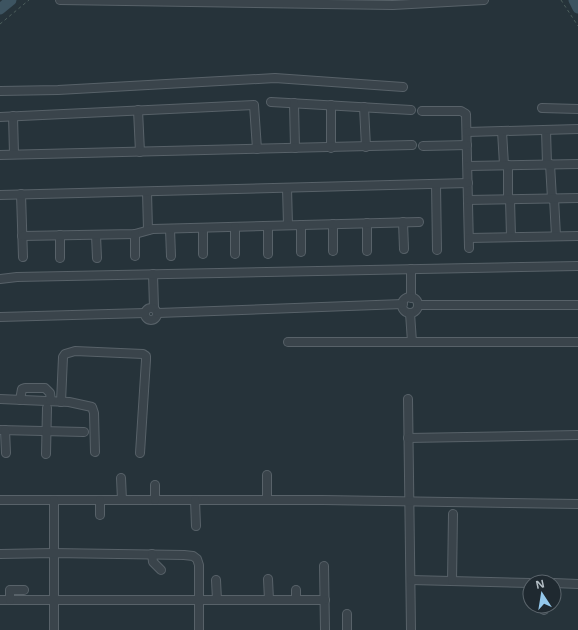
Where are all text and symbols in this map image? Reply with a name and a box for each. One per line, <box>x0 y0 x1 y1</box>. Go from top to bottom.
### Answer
north arrow <box>522 574 562 614</box>
text: N <box>534 575 546 592</box>

